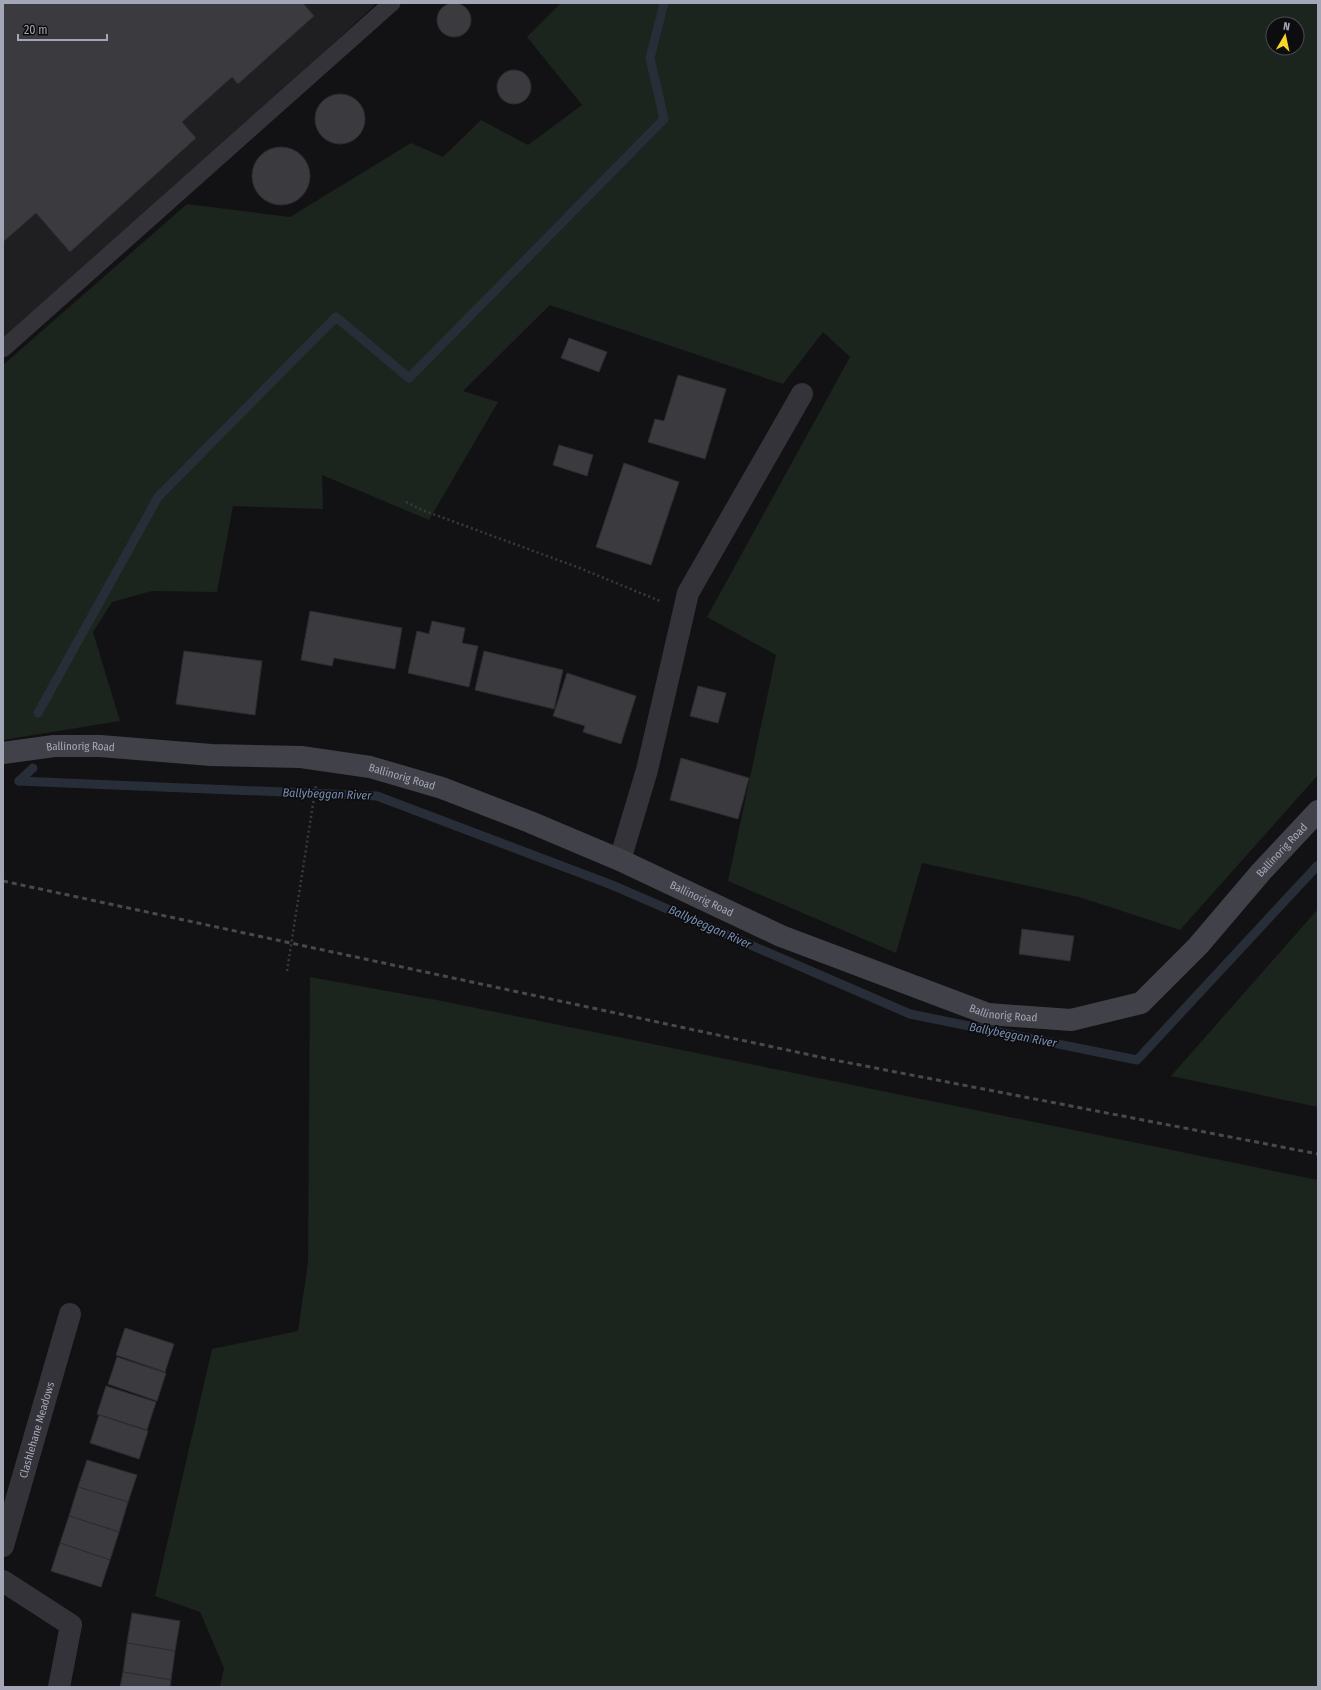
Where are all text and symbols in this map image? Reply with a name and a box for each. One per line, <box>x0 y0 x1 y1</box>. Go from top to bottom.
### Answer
scale bar <box>18 16 107 42</box>
north arrow <box>1265 16 1305 56</box>
text: N <box>1282 20 1291 34</box>
text: 20 m <box>24 23 48 37</box>
street label: Ballinorig Road <box>45 739 115 754</box>
street label: Ballinorig Road <box>367 760 437 792</box>
water label: Ballybeggan River <box>282 785 372 803</box>
street label: Ballinorig Road <box>1253 820 1310 879</box>
street label: Ballinorig Road <box>668 878 736 919</box>
water label: Ballybeggan River <box>667 903 754 952</box>
street label: Ballinorig Road <box>968 1001 1038 1024</box>
water label: Ballybeggan River <box>968 1020 1059 1050</box>
street label: Clashlehane Meadows <box>16 1380 57 1479</box>

